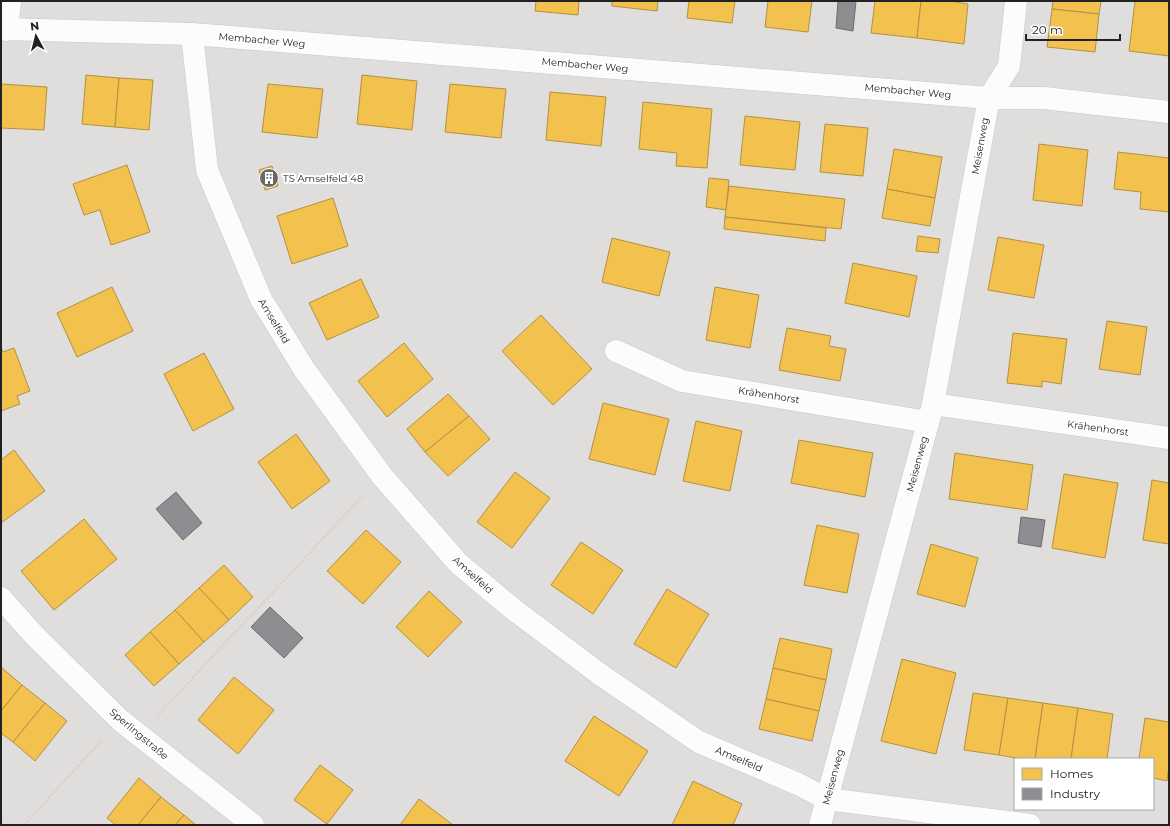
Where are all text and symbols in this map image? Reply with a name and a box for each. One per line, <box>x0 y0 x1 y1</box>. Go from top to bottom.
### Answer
north arrow <box>16 16 56 56</box>
scale bar <box>1026 16 1120 42</box>
text: N <box>30 19 40 34</box>
text: 20 m <box>1032 22 1063 37</box>
street label: Membacher Weg <box>218 30 306 50</box>
street label: Membacher Weg <box>541 55 629 75</box>
street label: Membacher Weg <box>864 81 952 101</box>
street label: Meisenweg <box>969 117 991 175</box>
building icon: TS Amselfeld 48 <box>258 167 280 189</box>
place label: TS Amselfeld 48 <box>283 172 363 185</box>
street label: Amselfeld <box>256 296 292 346</box>
street label: Krähenhorst <box>737 384 801 406</box>
street label: Krähenhorst <box>1066 417 1130 439</box>
street label: Meisenweg <box>903 435 931 493</box>
street label: Amselfeld <box>450 553 496 597</box>
street label: Sperlingstraße <box>107 706 171 762</box>
street label: Amselfeld <box>713 743 765 775</box>
street label: Meisenweg <box>819 748 847 806</box>
legend <box>1014 758 1154 810</box>
text: Homes <box>1050 766 1093 781</box>
text: Industry <box>1050 786 1100 801</box>

